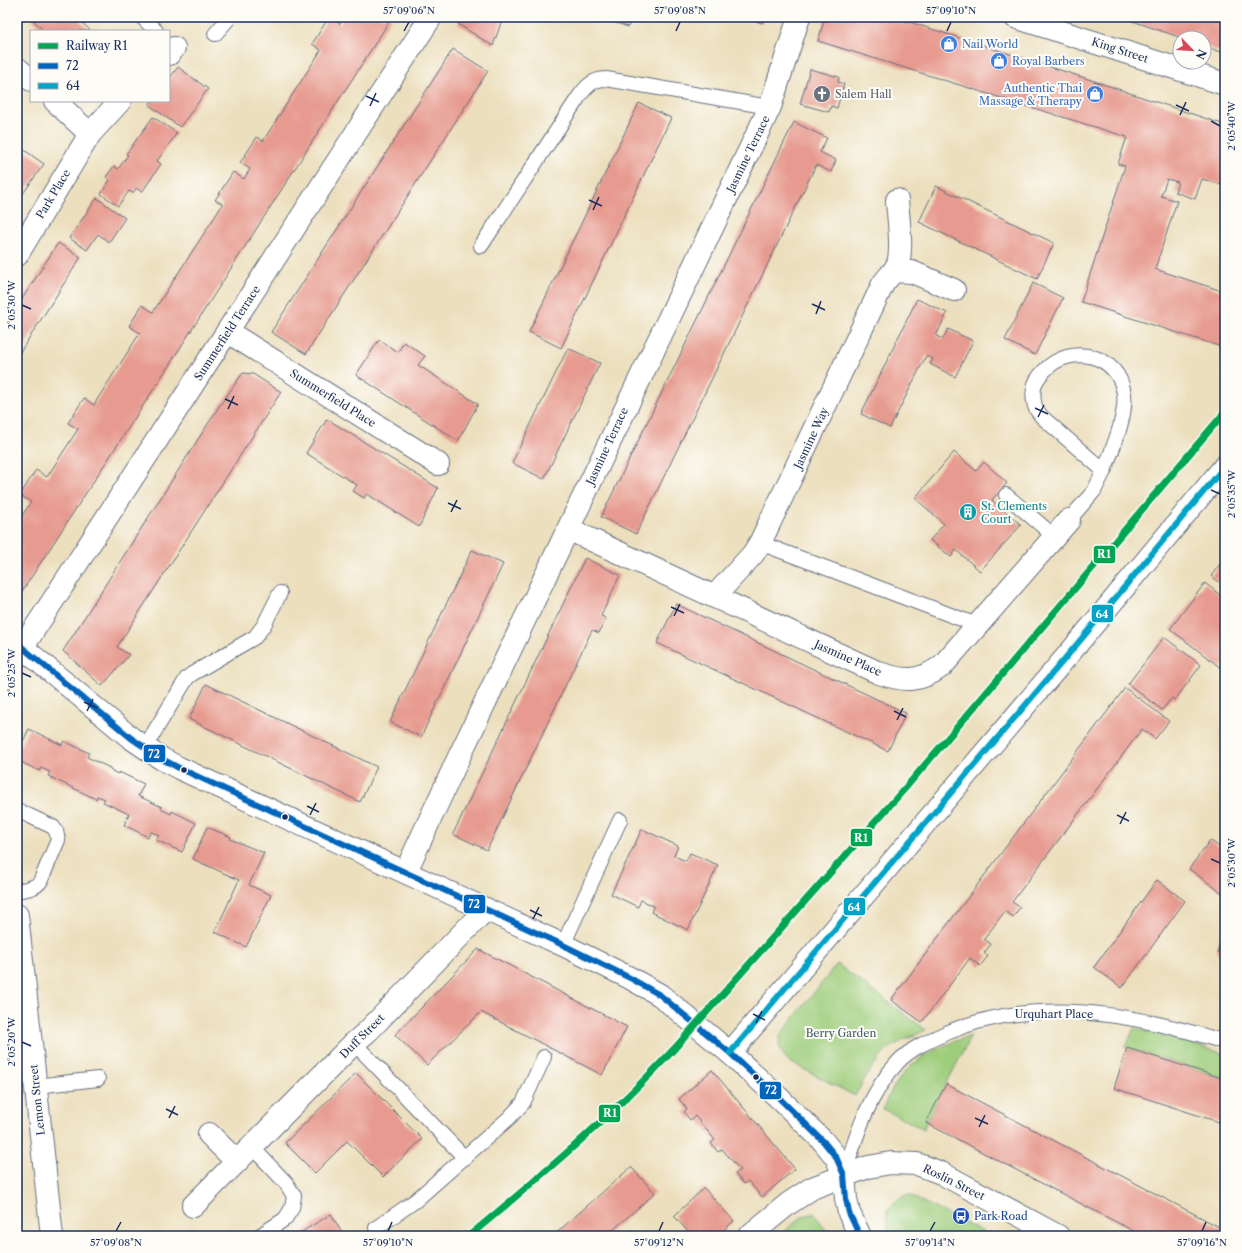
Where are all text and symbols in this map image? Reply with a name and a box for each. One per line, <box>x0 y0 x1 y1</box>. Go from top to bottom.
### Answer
text: 57°09'06"N <box>383 4 435 17</box>
text: 57°09'08"N <box>654 4 706 17</box>
text: 57°09'10"N <box>926 4 976 17</box>
legend <box>30 30 170 102</box>
north arrow <box>1172 30 1212 70</box>
shop icon: Nail World <box>939 34 959 54</box>
street label: King Street <box>1090 34 1150 66</box>
place label: Nail World <box>962 37 1019 51</box>
text: Railway R1 <box>66 38 128 53</box>
text: N <box>1193 47 1209 62</box>
shop icon: Royal Barbers <box>989 51 1009 71</box>
place label: Royal Barbers <box>1012 54 1085 68</box>
text: 72 <box>66 58 79 73</box>
text: 64 <box>66 78 80 93</box>
place label: Authentic Thai Massage & Therapy <box>979 81 1083 108</box>
church icon: Salem Hall <box>812 84 832 104</box>
shop icon: Authentic Thai Massage & Therapy <box>1085 84 1105 104</box>
place label: Salem Hall <box>835 87 892 101</box>
text: 2°05'40"W <box>1225 100 1238 151</box>
street label: Jasmine Terrace <box>722 113 773 197</box>
street label: Park Place <box>33 167 73 221</box>
text: 2°05'30"W <box>5 279 18 330</box>
street label: Summerfield Terrace <box>191 283 263 383</box>
street label: Summerfield Place <box>287 366 379 430</box>
street label: Jasmine Way <box>790 404 832 473</box>
street label: Jasmine Terrace <box>582 405 631 489</box>
text: 2°05'35"W <box>1225 469 1238 518</box>
place label: St. Clements Court <box>981 499 1047 526</box>
building icon: St. Clements Court <box>958 502 978 522</box>
line badge: R1 <box>1093 545 1116 564</box>
text: R1 <box>1097 547 1111 561</box>
line badge: 64 <box>1091 604 1114 623</box>
text: 64 <box>1095 607 1109 621</box>
street label: Jasmine Place <box>810 636 884 679</box>
text: 2°05'25"W <box>5 648 18 697</box>
line badge: 72 <box>143 744 166 763</box>
text: 72 <box>148 747 161 761</box>
unlabelled marker <box>179 765 189 775</box>
unlabelled marker <box>280 812 290 822</box>
line badge: R1 <box>850 828 873 847</box>
text: R1 <box>854 831 868 845</box>
text: 2°05'30"W <box>1225 837 1238 888</box>
line badge: 72 <box>463 894 486 914</box>
text: 72 <box>468 897 481 911</box>
line badge: 64 <box>843 897 866 916</box>
text: 64 <box>847 900 861 914</box>
street label: Urquhart Place <box>1015 1007 1093 1021</box>
street label: Duff Street <box>337 1011 387 1061</box>
text: 2°05'20"W <box>5 1016 18 1067</box>
park label: Berry Garden <box>806 1026 876 1040</box>
street label: Lemon Street <box>26 1064 48 1136</box>
unlabelled marker <box>751 1072 761 1082</box>
line badge: 72 <box>759 1081 782 1100</box>
text: 72 <box>765 1083 778 1097</box>
line badge: R1 <box>598 1104 621 1123</box>
text: R1 <box>603 1106 617 1120</box>
street label: Roslin Street <box>921 1161 987 1203</box>
bus stop icon: Park Road <box>951 1206 971 1226</box>
place label: Park Road <box>974 1209 1028 1223</box>
text: 57°09'08"N <box>90 1236 142 1249</box>
text: 57°09'10"N <box>363 1236 413 1249</box>
text: 57°09'12"N <box>634 1236 684 1249</box>
text: 57°09'14"N <box>905 1236 955 1249</box>
text: 57°09'16"N <box>1177 1236 1227 1249</box>

